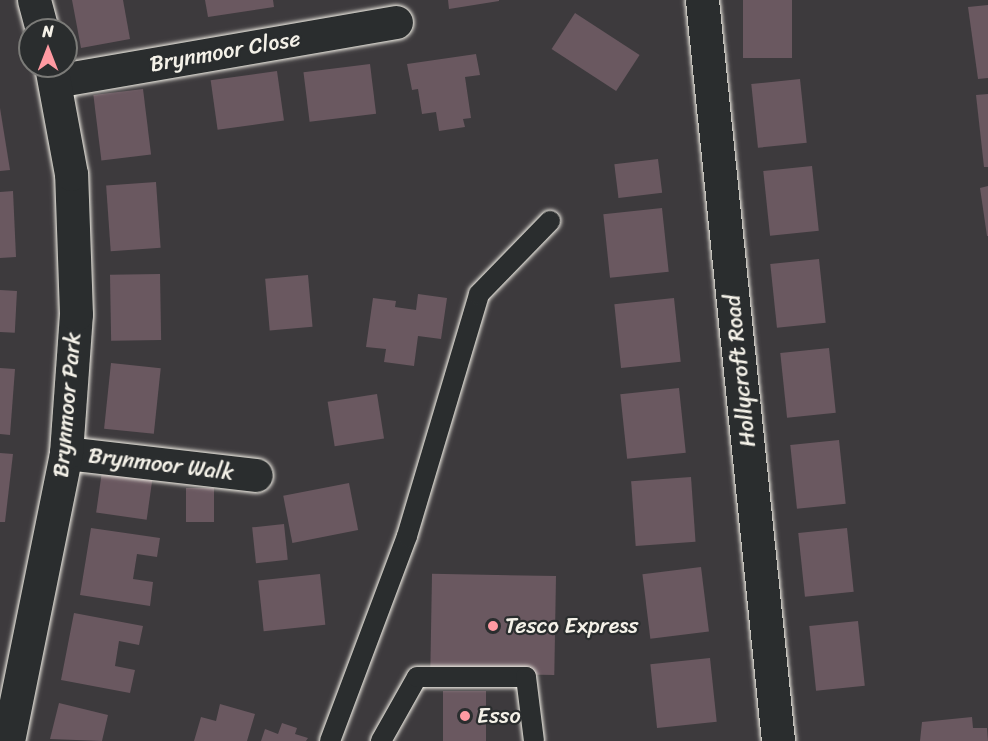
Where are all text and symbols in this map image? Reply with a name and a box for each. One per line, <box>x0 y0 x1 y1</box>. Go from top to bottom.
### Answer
text: N <box>42 17 54 46</box>
north arrow <box>18 18 78 78</box>
street label: Brynmoor Close <box>147 25 303 77</box>
street label: Hollycroft Road <box>719 293 761 449</box>
street label: Brynmoor Park <box>48 331 86 479</box>
street label: Brynmoor Walk <box>87 442 235 486</box>
place label: Tesco Express <box>505 613 640 639</box>
marker: Tesco Express <box>486 619 500 633</box>
place label: Esso <box>477 703 521 729</box>
marker: Esso <box>458 709 472 723</box>

